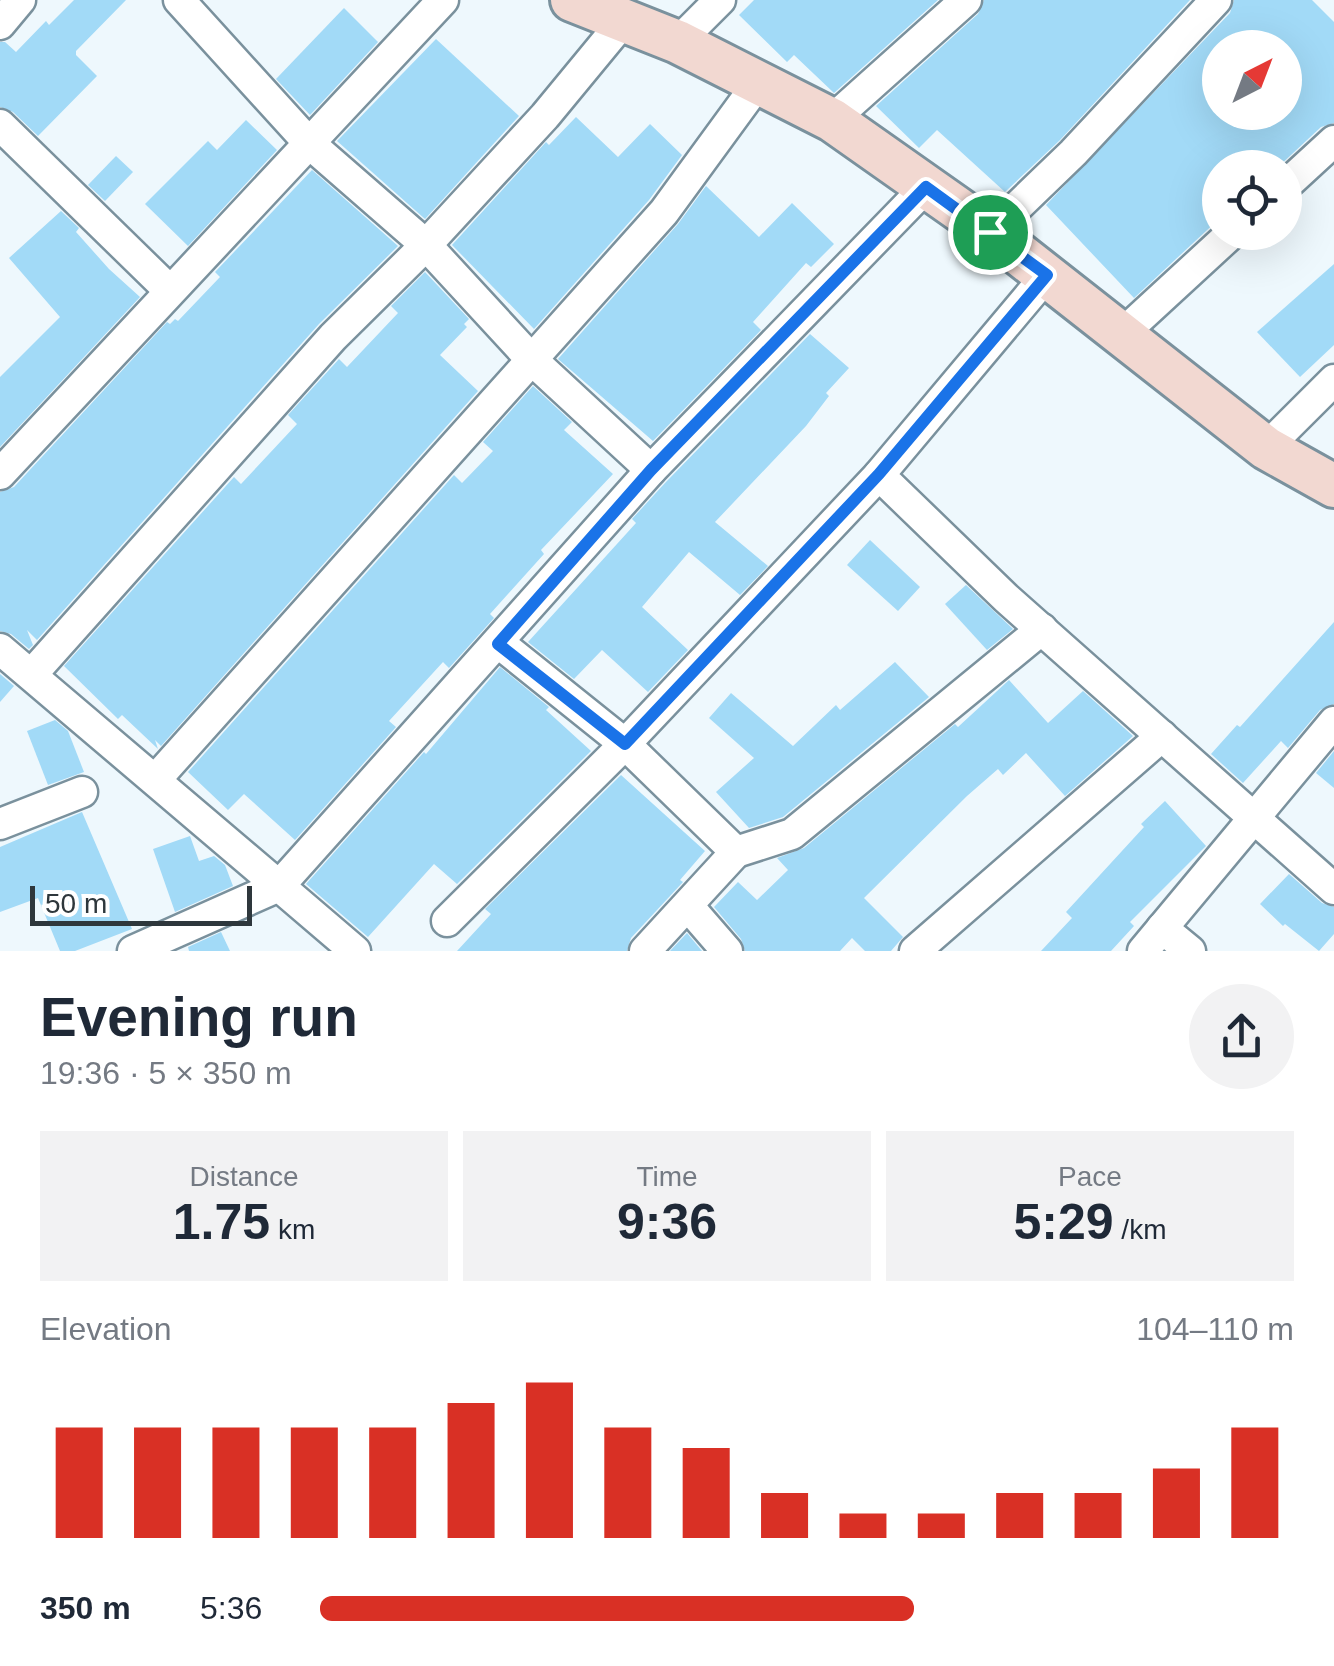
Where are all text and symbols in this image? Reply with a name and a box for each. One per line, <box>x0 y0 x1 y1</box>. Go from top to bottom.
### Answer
north arrow <box>1202 30 1302 130</box>
map controls <box>1202 30 1302 250</box>
button: locate <box>1202 150 1302 250</box>
pin <box>948 190 1033 275</box>
icon: arrive <box>963 205 1018 260</box>
scale bar <box>30 881 252 926</box>
text: 50 m <box>45 888 107 919</box>
button: share <box>1189 984 1294 1089</box>
text: Evening run <box>40 986 358 1048</box>
text: 19:36 · 5 × 350 m <box>40 1055 292 1091</box>
text: Distance <box>190 1161 298 1192</box>
text: Time <box>636 1161 698 1192</box>
text: Pace <box>1058 1161 1122 1192</box>
text: 1.75 <box>173 1194 270 1250</box>
text: 9:36 <box>617 1194 717 1250</box>
text: 5:29 <box>1014 1194 1114 1250</box>
text: km <box>270 1214 315 1245</box>
text: /km <box>1114 1214 1166 1245</box>
text: Elevation <box>40 1311 172 1347</box>
text: 104–110 m <box>1136 1311 1294 1347</box>
text: 350 m <box>40 1590 131 1626</box>
text: 5:36 <box>200 1590 262 1626</box>

